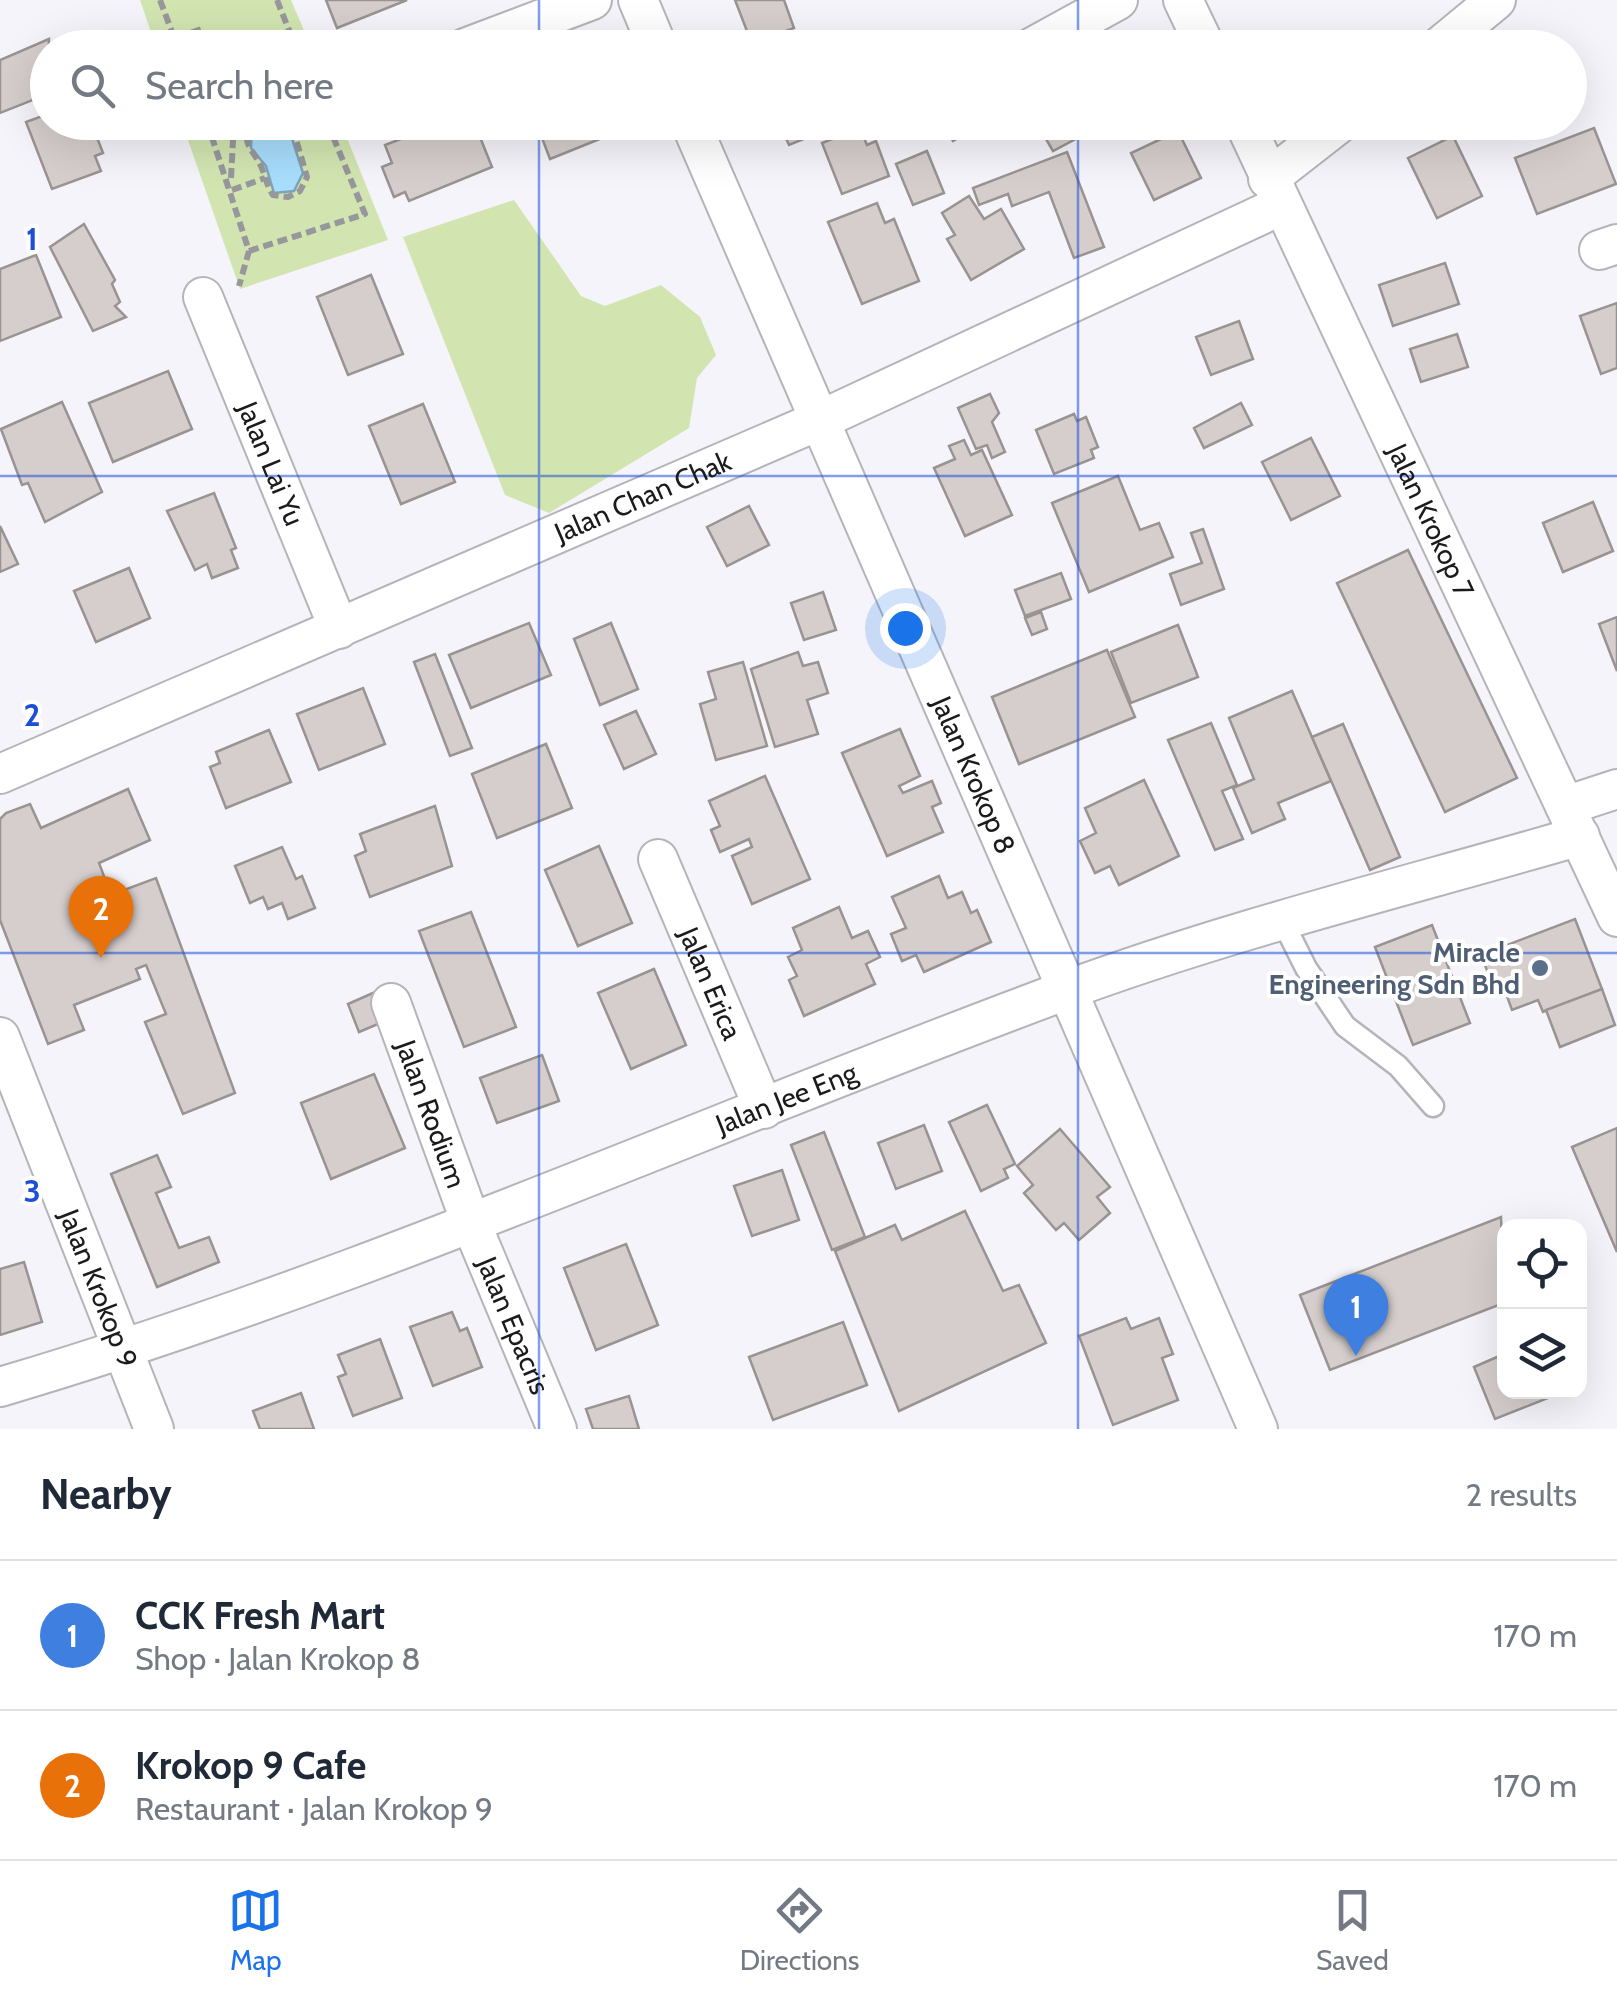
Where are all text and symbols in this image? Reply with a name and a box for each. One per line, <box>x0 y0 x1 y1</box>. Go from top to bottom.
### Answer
search box <box>30 30 1587 140</box>
icon: search <box>65 58 120 113</box>
text: Search here <box>145 62 334 109</box>
text: 1 <box>26 219 38 258</box>
street label: Jalan Lai Yu <box>230 396 312 531</box>
street label: Jalan Krokop 7 <box>1380 437 1481 602</box>
street label: Jalan Chan Chak <box>548 443 736 550</box>
your location <box>880 603 931 654</box>
street label: Jalan Krokop 8 <box>924 690 1023 859</box>
text: 2 <box>24 695 40 734</box>
pin: 2 <box>68 876 134 958</box>
street label: Jalan Erica <box>672 921 750 1045</box>
place label: Miracle Engineering Sdn Bhd <box>1269 935 1520 1001</box>
marker: Miracle Engineering Sdn Bhd <box>1529 957 1551 979</box>
street label: Jalan Rodium <box>389 1034 474 1192</box>
street label: Jalan Jee Eng <box>710 1055 863 1142</box>
text: 3 <box>23 1171 41 1210</box>
street label: Jalan Krokop 9 <box>52 1203 145 1372</box>
map controls <box>1497 1219 1587 1399</box>
button: locate <box>1497 1219 1587 1309</box>
street label: Jalan Epacris <box>470 1251 557 1399</box>
pin: 1 <box>1324 1274 1388 1356</box>
button: layers <box>1497 1309 1587 1399</box>
text: Nearby <box>40 1468 172 1520</box>
text: 2 results <box>1466 1475 1577 1514</box>
text: CCK Fresh Mart <box>135 1592 385 1639</box>
text: 1 <box>67 1616 78 1655</box>
text: 170 m <box>1493 1616 1577 1655</box>
text: Shop · Jalan Krokop 8 <box>135 1639 421 1678</box>
text: Krokop 9 Cafe <box>135 1742 366 1789</box>
text: 2 <box>64 1766 81 1805</box>
text: 170 m <box>1493 1766 1577 1805</box>
text: Restaurant · Jalan Krokop 9 <box>135 1789 493 1828</box>
tab: Map <box>228 1883 283 1977</box>
tab: Directions <box>740 1883 859 1977</box>
tab: Saved <box>1316 1883 1389 1977</box>

